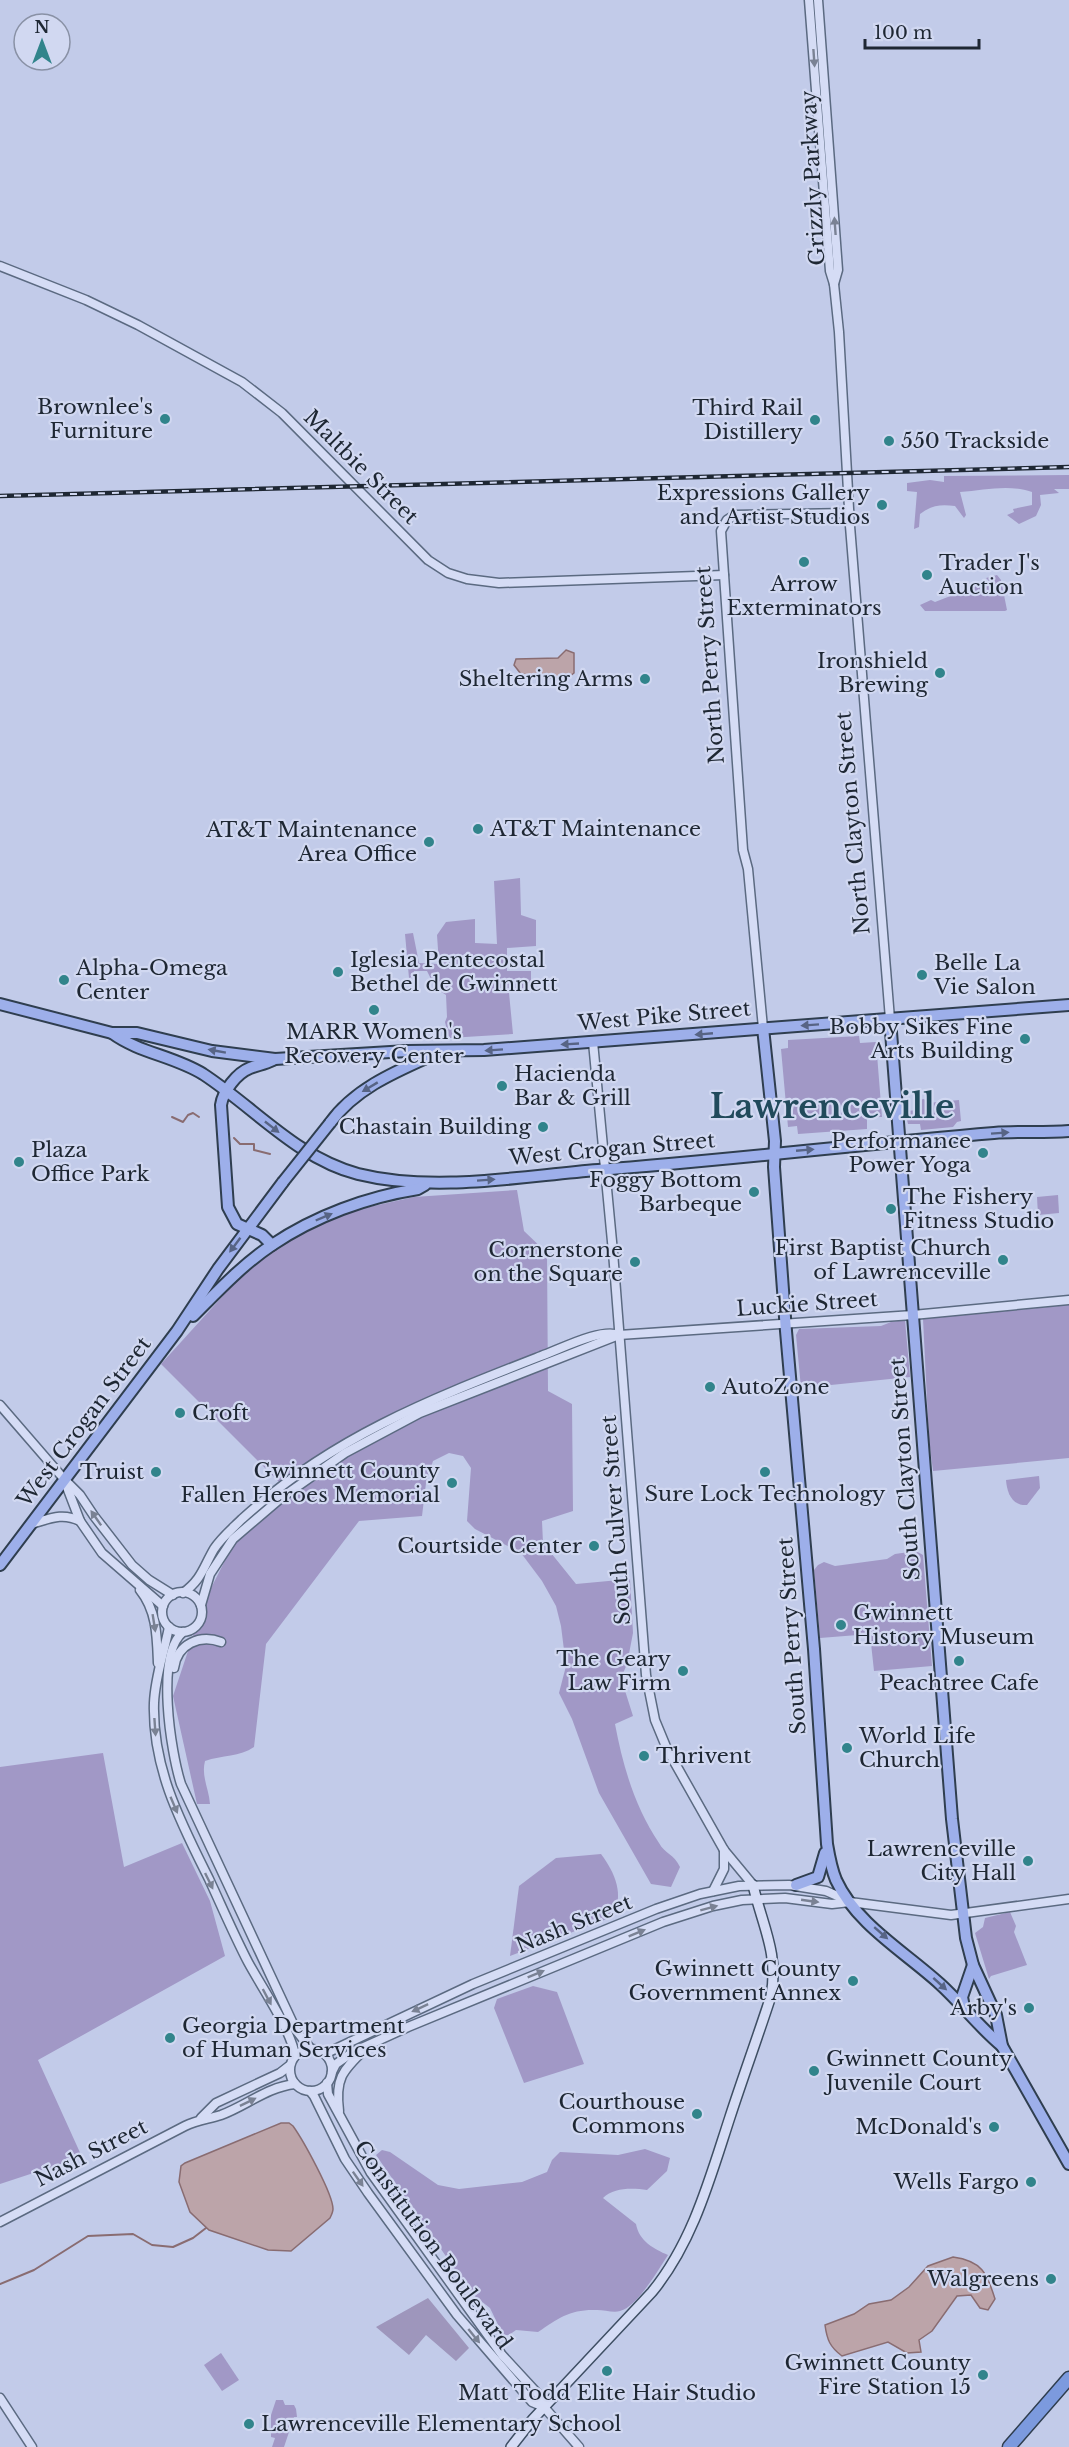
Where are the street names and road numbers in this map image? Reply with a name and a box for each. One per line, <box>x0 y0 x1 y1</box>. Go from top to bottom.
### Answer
street label: Grizzly Parkway <box>795 89 831 266</box>
street label: Maltbie Street <box>298 404 424 530</box>
street label: North Perry Street <box>690 565 730 765</box>
street label: North Clayton Street <box>830 710 876 936</box>
street label: West Pike Street <box>575 995 752 1037</box>
street label: West Crogan Street <box>507 1127 716 1171</box>
street label: Luckie Street <box>735 1286 879 1322</box>
street label: West Crogan Street <box>11 1332 157 1513</box>
street label: South Clayton Street <box>884 1357 926 1581</box>
street label: South Culver Street <box>596 1414 636 1626</box>
street label: South Perry Street <box>772 1536 812 1735</box>
street label: Nash Street <box>512 1889 636 1959</box>
street label: Nash Street <box>30 2113 152 2192</box>
street label: Constitution Boulevard <box>348 2136 518 2354</box>

